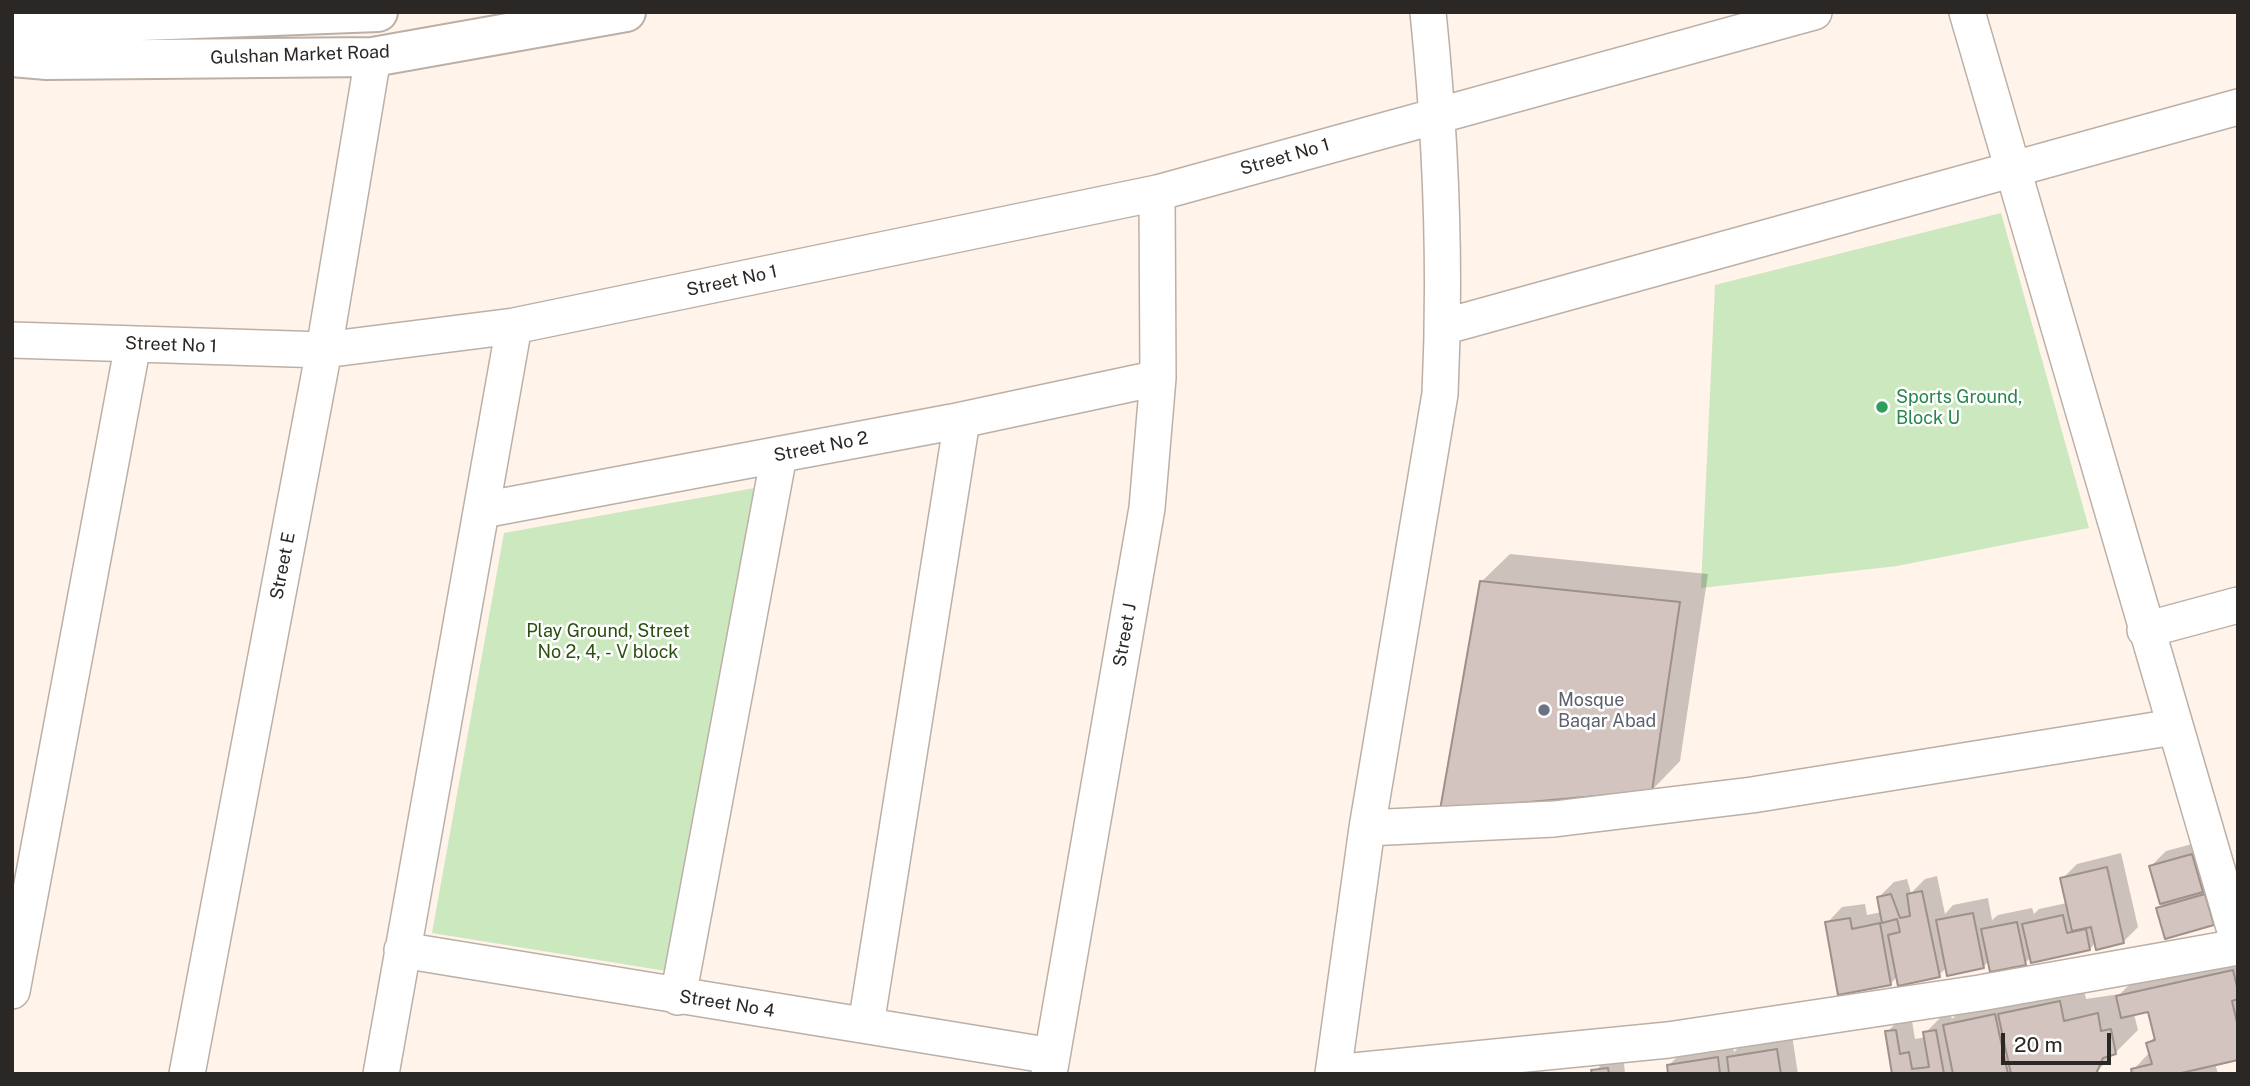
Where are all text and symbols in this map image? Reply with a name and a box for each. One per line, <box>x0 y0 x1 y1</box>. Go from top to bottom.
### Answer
street label: Gulshan Market Road <box>210 41 390 69</box>
street label: Street No 1 <box>1238 134 1332 180</box>
street label: Street No 1 <box>685 261 779 301</box>
street label: Street No 1 <box>125 333 217 357</box>
place label: Sports Ground, Block U <box>1896 386 2022 428</box>
marker: Sports Ground, Block U <box>1874 399 1890 415</box>
street label: Street No 2 <box>772 427 870 467</box>
street label: Street E <box>266 531 300 601</box>
street label: Street J <box>1109 602 1141 668</box>
park label: Play Ground, Street No 2, 4, - V block <box>526 620 690 662</box>
place label: Mosque Baqar Abad <box>1558 689 1656 732</box>
marker: Mosque Baqar Abad <box>1536 702 1552 718</box>
street label: Street No 4 <box>678 986 776 1022</box>
scale bar <box>2005 1020 2115 1064</box>
text: 20 m <box>2014 1032 2063 1057</box>

